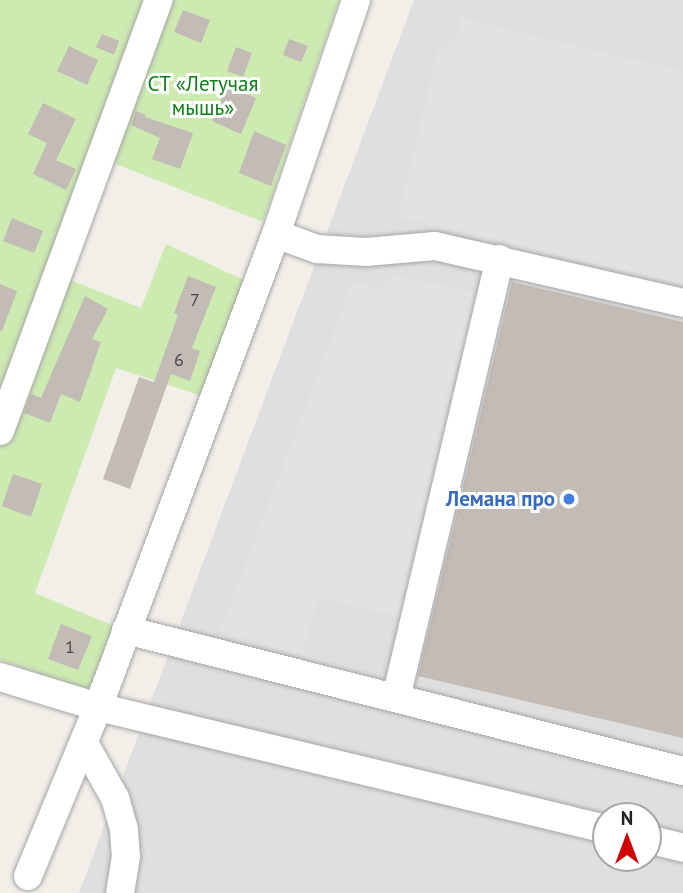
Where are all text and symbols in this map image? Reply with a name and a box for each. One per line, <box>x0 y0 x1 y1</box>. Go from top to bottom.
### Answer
park label: СТ «Летучая мышь» <box>147 71 259 121</box>
house number: 7 <box>190 289 200 311</box>
house number: 6 <box>174 349 184 371</box>
place label: Лемана про <box>446 486 555 512</box>
marker: Лемана про <box>561 491 577 507</box>
house number: 1 <box>65 636 75 658</box>
north arrow <box>592 802 662 872</box>
text: N <box>621 806 633 830</box>

